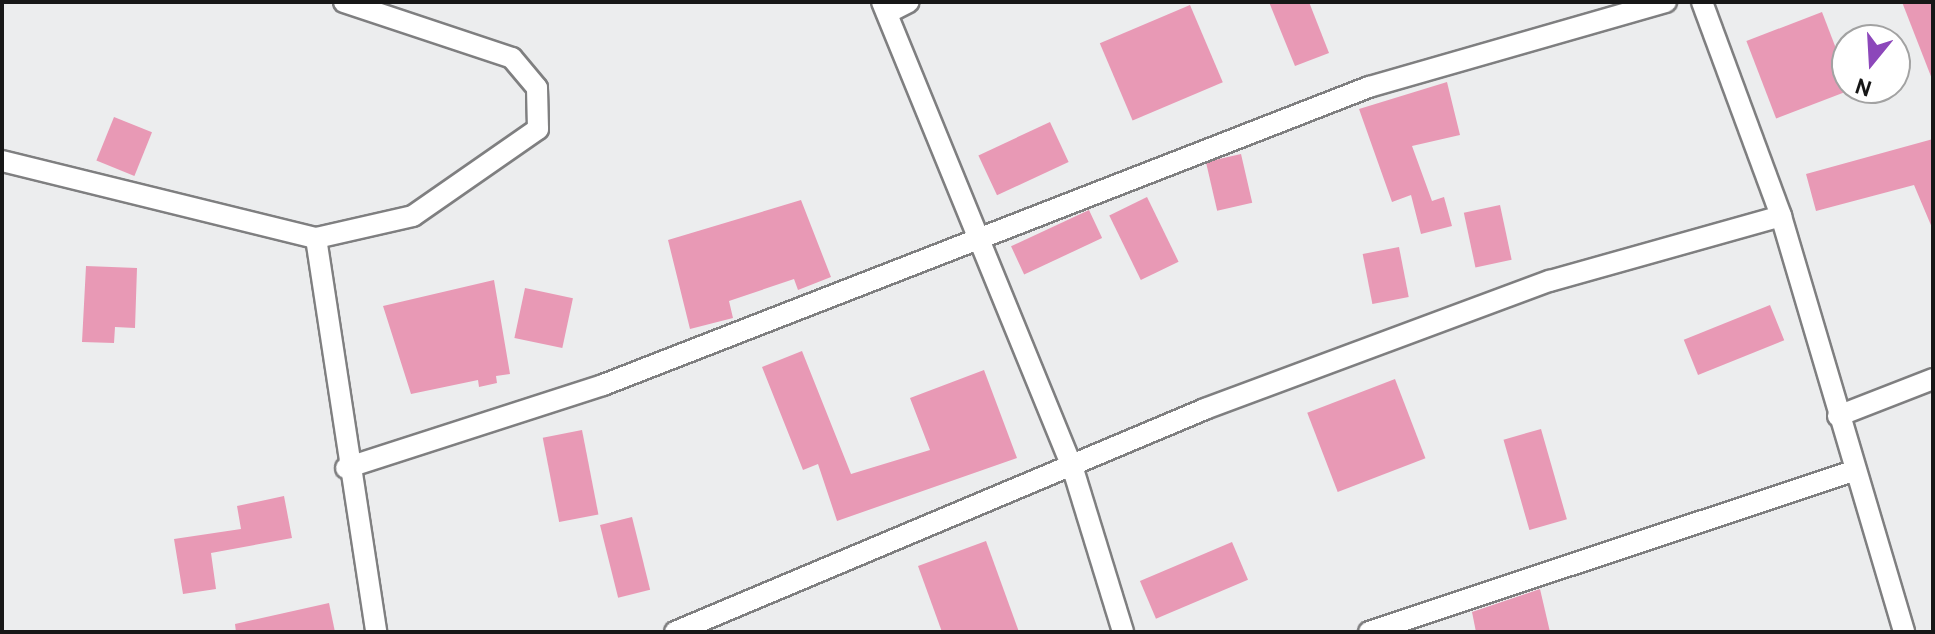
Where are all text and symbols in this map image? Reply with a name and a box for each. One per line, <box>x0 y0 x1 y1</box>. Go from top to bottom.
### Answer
north arrow <box>1831 24 1911 104</box>
text: N <box>1852 70 1876 101</box>

